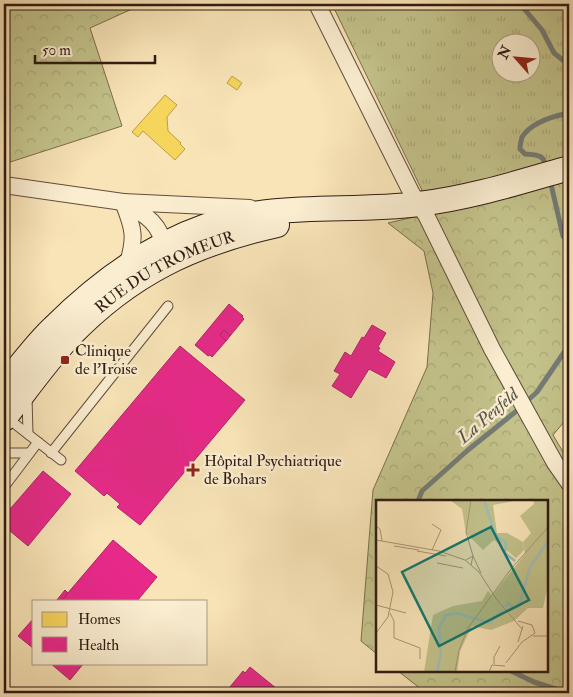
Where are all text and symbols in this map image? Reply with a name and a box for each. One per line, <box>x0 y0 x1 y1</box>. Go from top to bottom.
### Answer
scale bar <box>35 32 155 64</box>
north arrow <box>490 32 540 82</box>
text: 50 m <box>42 41 71 60</box>
text: N <box>494 42 515 63</box>
street label: RUE DU TROMEUR <box>91 227 238 318</box>
place label: Clinique de l'Iroise <box>75 341 138 379</box>
marker: Clinique de l'Iroise <box>59 354 71 366</box>
water label: La Penfeld <box>452 382 524 449</box>
place label: Hôpital Psychiatrique de Bohars <box>204 451 342 489</box>
marker: Hôpital Psychiatrique de Bohars <box>186 463 200 477</box>
inset map <box>376 500 548 672</box>
legend <box>32 600 208 664</box>
text: Homes <box>78 610 120 629</box>
text: Health <box>78 636 119 655</box>

